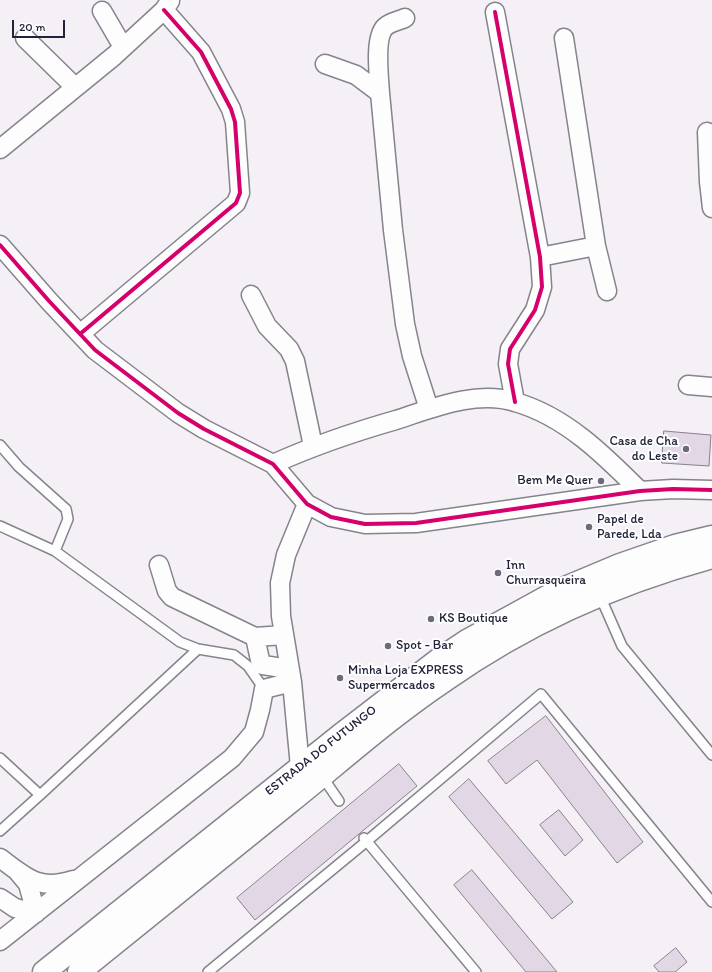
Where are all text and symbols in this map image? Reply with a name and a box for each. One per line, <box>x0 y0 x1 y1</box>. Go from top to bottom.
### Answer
scale bar <box>14 12 67 38</box>
text: 20 m <box>19 20 46 34</box>
place label: Casa de Cha do Leste <box>609 434 678 465</box>
marker: Casa de Cha do Leste <box>681 444 691 454</box>
place label: Bem Me Quer <box>517 473 593 489</box>
marker: Bem Me Quer <box>596 476 606 486</box>
place label: Papel de Parede, Lda <box>597 512 662 543</box>
marker: Papel de Parede, Lda <box>584 522 594 532</box>
place label: Inn Churrasqueira <box>506 558 586 589</box>
marker: Inn Churrasqueira <box>493 568 503 578</box>
place label: KS Boutique <box>439 611 508 627</box>
marker: KS Boutique <box>426 614 436 624</box>
place label: Spot - Bar <box>396 638 453 654</box>
marker: Spot - Bar <box>383 641 393 651</box>
place label: Minha Loja EXPRESS Supermercados <box>348 663 463 694</box>
marker: Minha Loja EXPRESS Supermercados <box>335 673 345 683</box>
street label: ESTRADA DO FUTUNGO <box>262 703 380 799</box>

